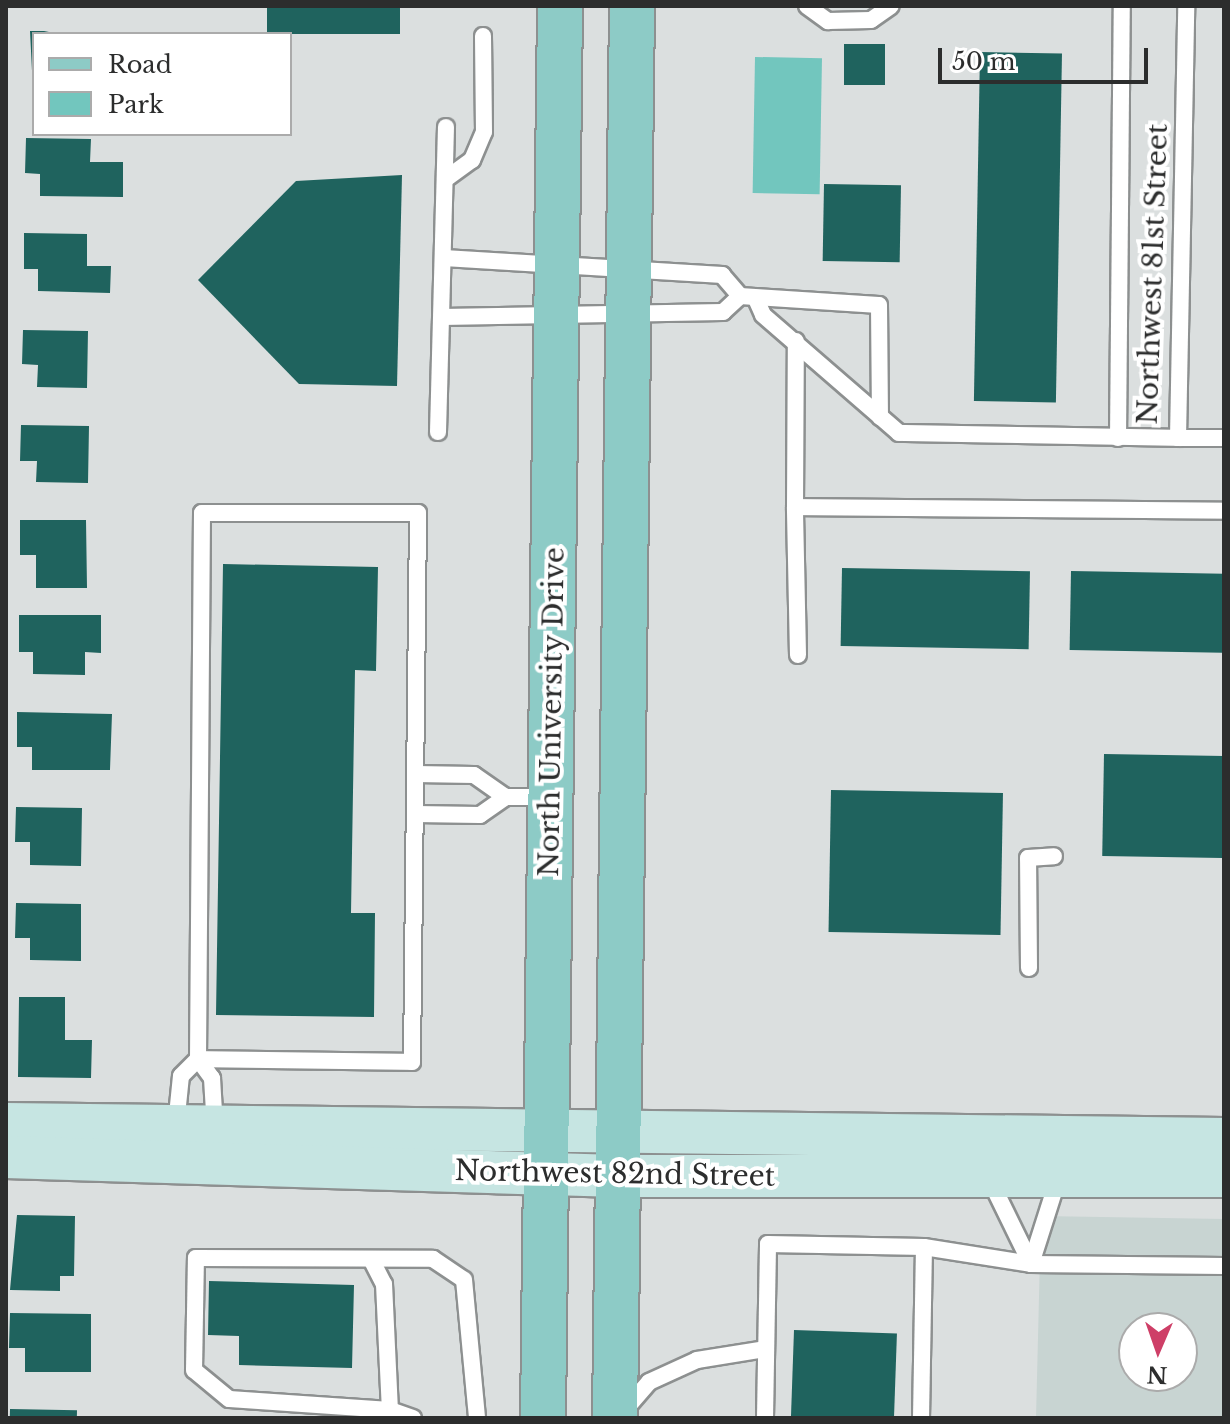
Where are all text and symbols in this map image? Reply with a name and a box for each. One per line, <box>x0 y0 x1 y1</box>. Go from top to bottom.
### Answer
legend <box>32 32 292 136</box>
scale bar <box>942 32 1152 82</box>
text: 50 m <box>952 47 1015 76</box>
text: Road <box>108 50 172 79</box>
text: Park <box>108 90 164 119</box>
street label: Northwest 81st Street <box>1131 123 1175 425</box>
street label: North University Drive <box>532 546 572 878</box>
street label: Northwest 82nd Street <box>454 1154 776 1194</box>
north arrow <box>1118 1312 1198 1392</box>
text: N <box>1146 1361 1168 1388</box>

